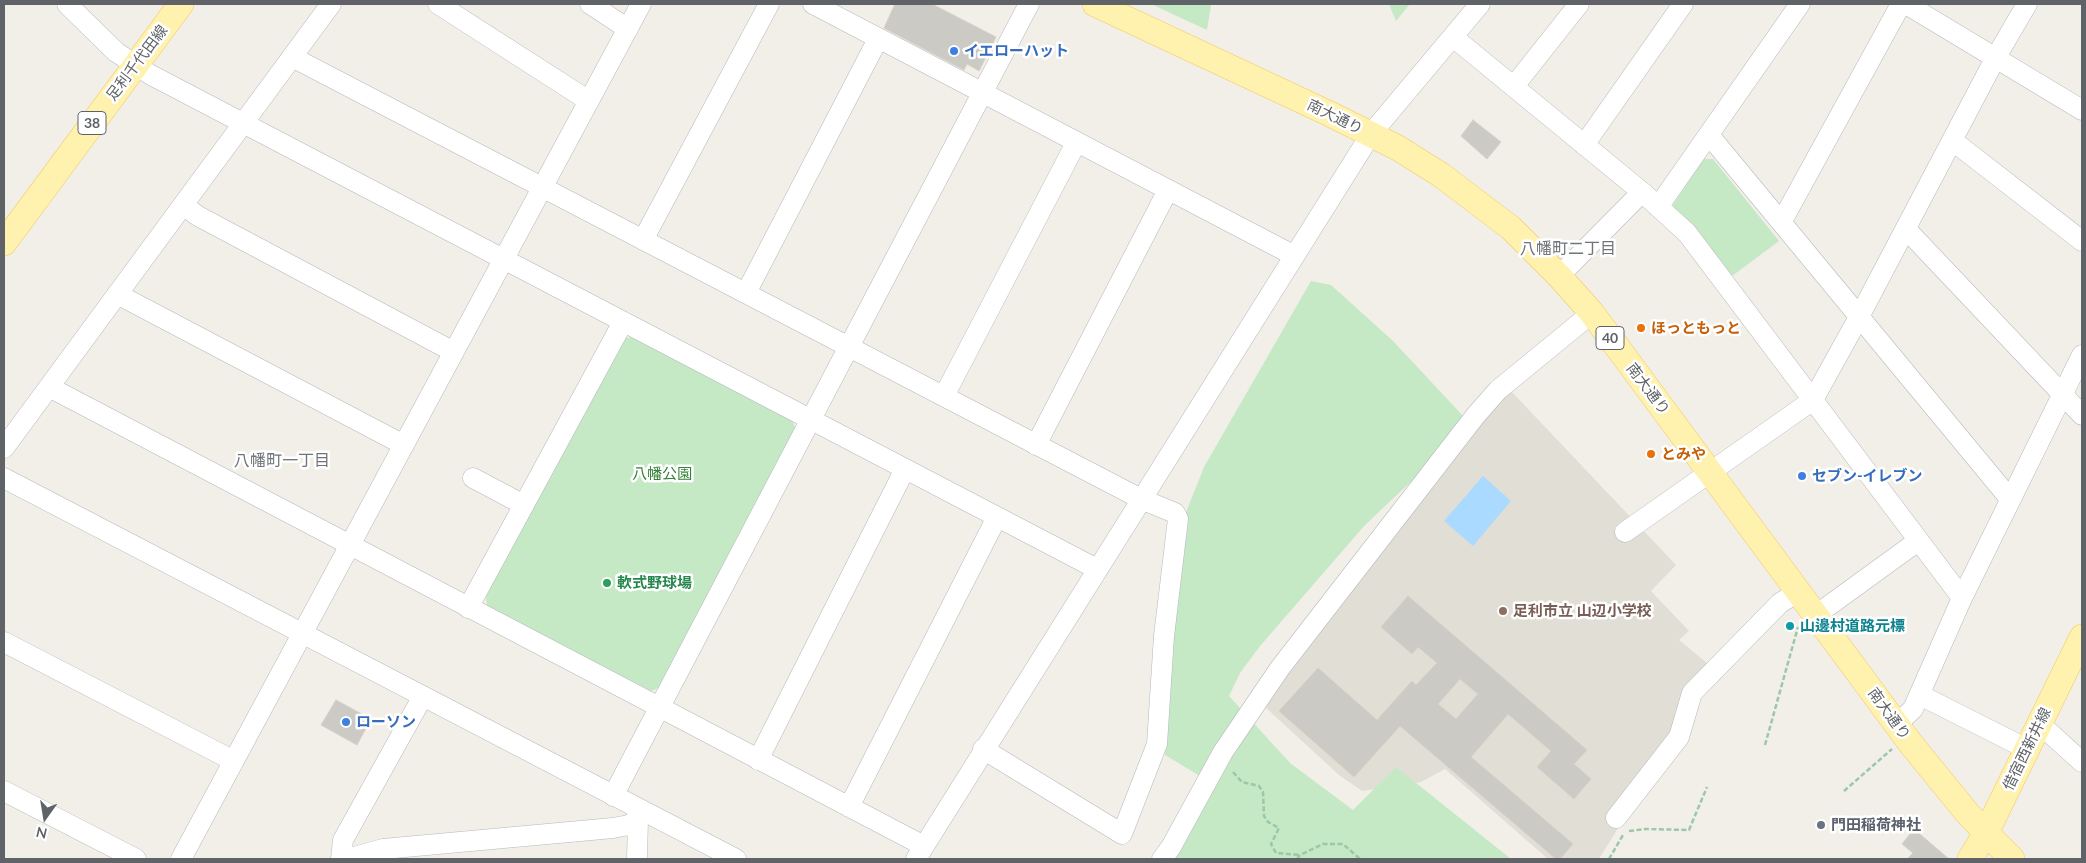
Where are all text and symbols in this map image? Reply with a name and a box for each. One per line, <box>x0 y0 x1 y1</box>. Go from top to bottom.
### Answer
street label: 足利千代田線 <box>103 22 171 104</box>
place label: イエローハット <box>964 42 1069 60</box>
marker: イエローハット <box>948 45 960 57</box>
street label: 南大通り <box>1304 96 1366 138</box>
road number: 38 <box>78 112 106 134</box>
district label: 八幡町二丁目 <box>1520 239 1616 259</box>
place label: ほっともっと <box>1651 319 1741 337</box>
marker: ほっともっと <box>1635 322 1647 334</box>
road number: 40 <box>1596 326 1624 349</box>
street label: 南大通り <box>1623 360 1673 418</box>
place label: とみや <box>1661 445 1706 463</box>
marker: とみや <box>1645 448 1657 460</box>
district label: 八幡町一丁目 <box>234 451 330 471</box>
park label: 八幡公園 <box>632 465 692 483</box>
place label: セブン-イレブン <box>1812 467 1923 485</box>
marker: セブン-イレブン <box>1796 470 1808 482</box>
place label: 軟式野球場 <box>617 574 692 592</box>
marker: 軟式野球場 <box>601 577 613 589</box>
place label: 足利市立 山辺小学校 <box>1513 602 1652 620</box>
marker: 足利市立 山辺小学校 <box>1497 605 1509 617</box>
place label: 山邊村道路元標 <box>1800 617 1905 635</box>
marker: 山邊村道路元標 <box>1784 620 1796 632</box>
street label: 南大通り <box>1864 684 1914 744</box>
street label: 借宿西新井線 <box>1999 705 2055 793</box>
place label: ローソン <box>356 713 416 731</box>
marker: ローソン <box>340 716 352 728</box>
north arrow <box>20 793 70 843</box>
place label: 門田稲荷神社 <box>1831 816 1921 834</box>
marker: 門田稲荷神社 <box>1815 819 1827 831</box>
text: N <box>34 824 49 843</box>

